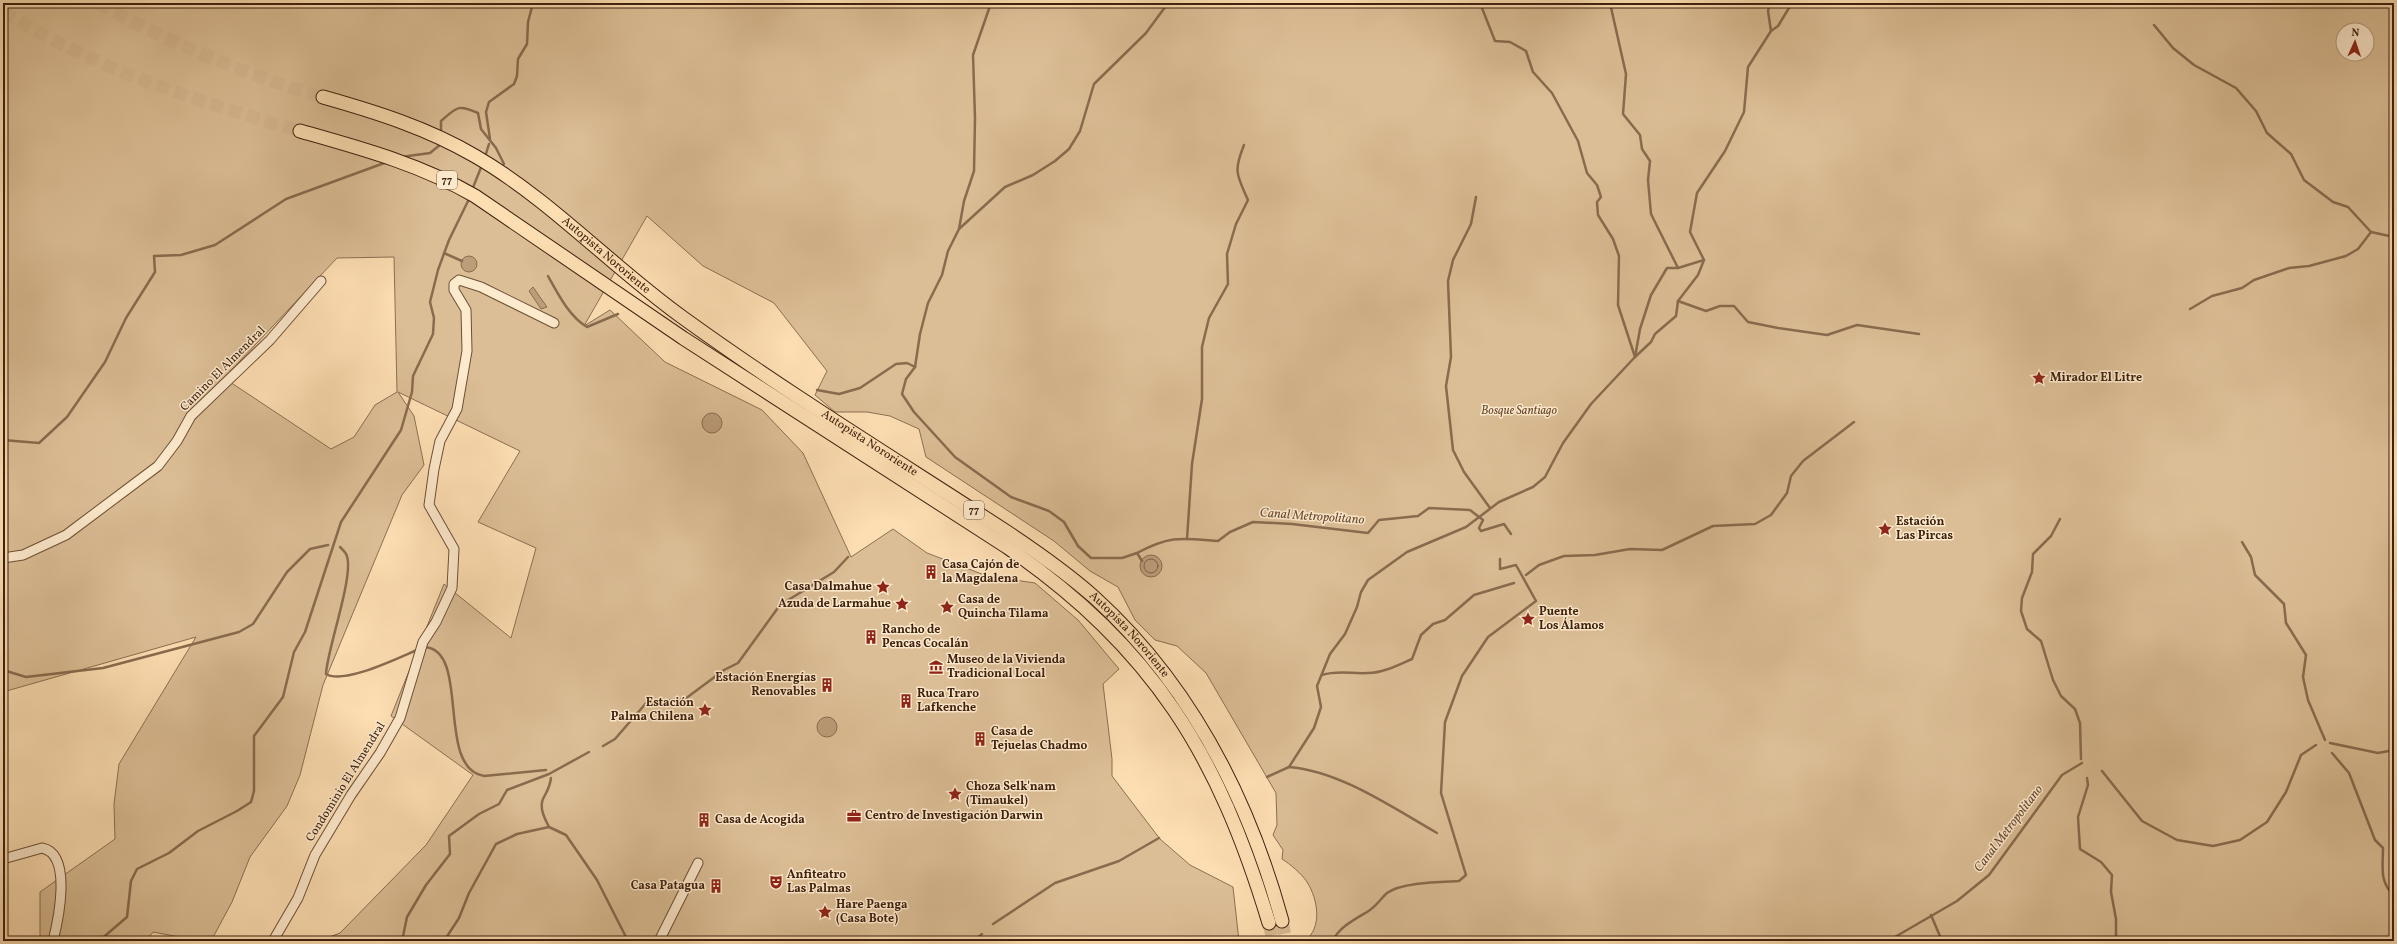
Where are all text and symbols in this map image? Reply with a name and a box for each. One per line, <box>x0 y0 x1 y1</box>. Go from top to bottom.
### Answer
north arrow <box>2335 22 2375 62</box>
text: N <box>2351 26 2360 41</box>
road number: 77 <box>437 171 457 189</box>
street label: Autopista Nororiente <box>558 213 654 298</box>
street label: Camino El Almendral <box>177 323 269 415</box>
place icon: Mirador El Litre <box>2031 370 2047 386</box>
place label: Mirador El Litre <box>2050 370 2142 386</box>
park label: Bosque Santiago <box>1481 403 1557 419</box>
street label: Autopista Nororiente <box>818 406 921 480</box>
road number: 77 <box>964 501 984 519</box>
water label: Canal Metropolitano <box>1259 504 1365 530</box>
place label: Estación Las Pircas <box>1896 514 1953 544</box>
place icon: Estación Las Pircas <box>1877 521 1893 537</box>
place label: Casa Cajón de la Magdalena <box>942 557 1019 587</box>
building icon: Casa Cajón de la Magdalena <box>923 564 939 580</box>
place label: Casa Dalmahue <box>785 579 872 595</box>
place icon: Casa Dalmahue <box>875 579 891 595</box>
street label: Autopista Nororiente <box>1085 588 1173 681</box>
place label: Casa de Quincha Tilama <box>958 592 1049 622</box>
place label: Azuda de Larmahue <box>778 596 891 612</box>
place icon: Azuda de Larmahue <box>894 596 910 612</box>
place icon: Casa de Quincha Tilama <box>939 599 955 615</box>
place label: Puente Los Álamos <box>1539 604 1604 634</box>
place icon: Puente Los Álamos <box>1520 611 1536 627</box>
place label: Rancho de Pencas Cocalán <box>882 622 969 652</box>
building icon: Rancho de Pencas Cocalán <box>863 629 879 645</box>
place label: Museo de la Vivienda Tradicional Local <box>947 652 1066 682</box>
museum icon: Museo de la Vivienda Tradicional Local <box>928 659 944 675</box>
place label: Estación Energías Renovables <box>715 670 816 700</box>
building icon: Estación Energías Renovables <box>819 677 835 693</box>
place label: Ruca Traro Lafkenche <box>917 686 979 716</box>
building icon: Ruca Traro Lafkenche <box>898 693 914 709</box>
place label: Estación Palma Chilena <box>611 695 694 725</box>
place icon: Estación Palma Chilena <box>697 702 713 718</box>
street label: Condominio El Almendral <box>303 719 390 845</box>
place label: Casa de Tejuelas Chadmo <box>991 724 1088 754</box>
building icon: Casa de Tejuelas Chadmo <box>972 731 988 747</box>
place label: Choza Selk'nam (Timaukel) <box>966 779 1056 809</box>
water label: Canal Metropolitano <box>1970 782 2048 876</box>
place icon: Choza Selk'nam (Timaukel) <box>947 786 963 802</box>
office icon: Centro de Investigación Darwin <box>846 808 862 824</box>
place label: Centro de Investigación Darwin <box>865 808 1043 824</box>
building icon: Casa de Acogida <box>696 812 712 828</box>
place label: Casa de Acogida <box>715 812 805 828</box>
place label: Anfiteatro Las Palmas <box>787 867 851 897</box>
theatre icon: Anfiteatro Las Palmas <box>768 874 784 890</box>
place label: Casa Patagua <box>631 878 705 894</box>
building icon: Casa Patagua <box>708 878 724 894</box>
place label: Hare Paenga (Casa Bote) <box>836 897 908 927</box>
place icon: Hare Paenga (Casa Bote) <box>817 904 833 920</box>

